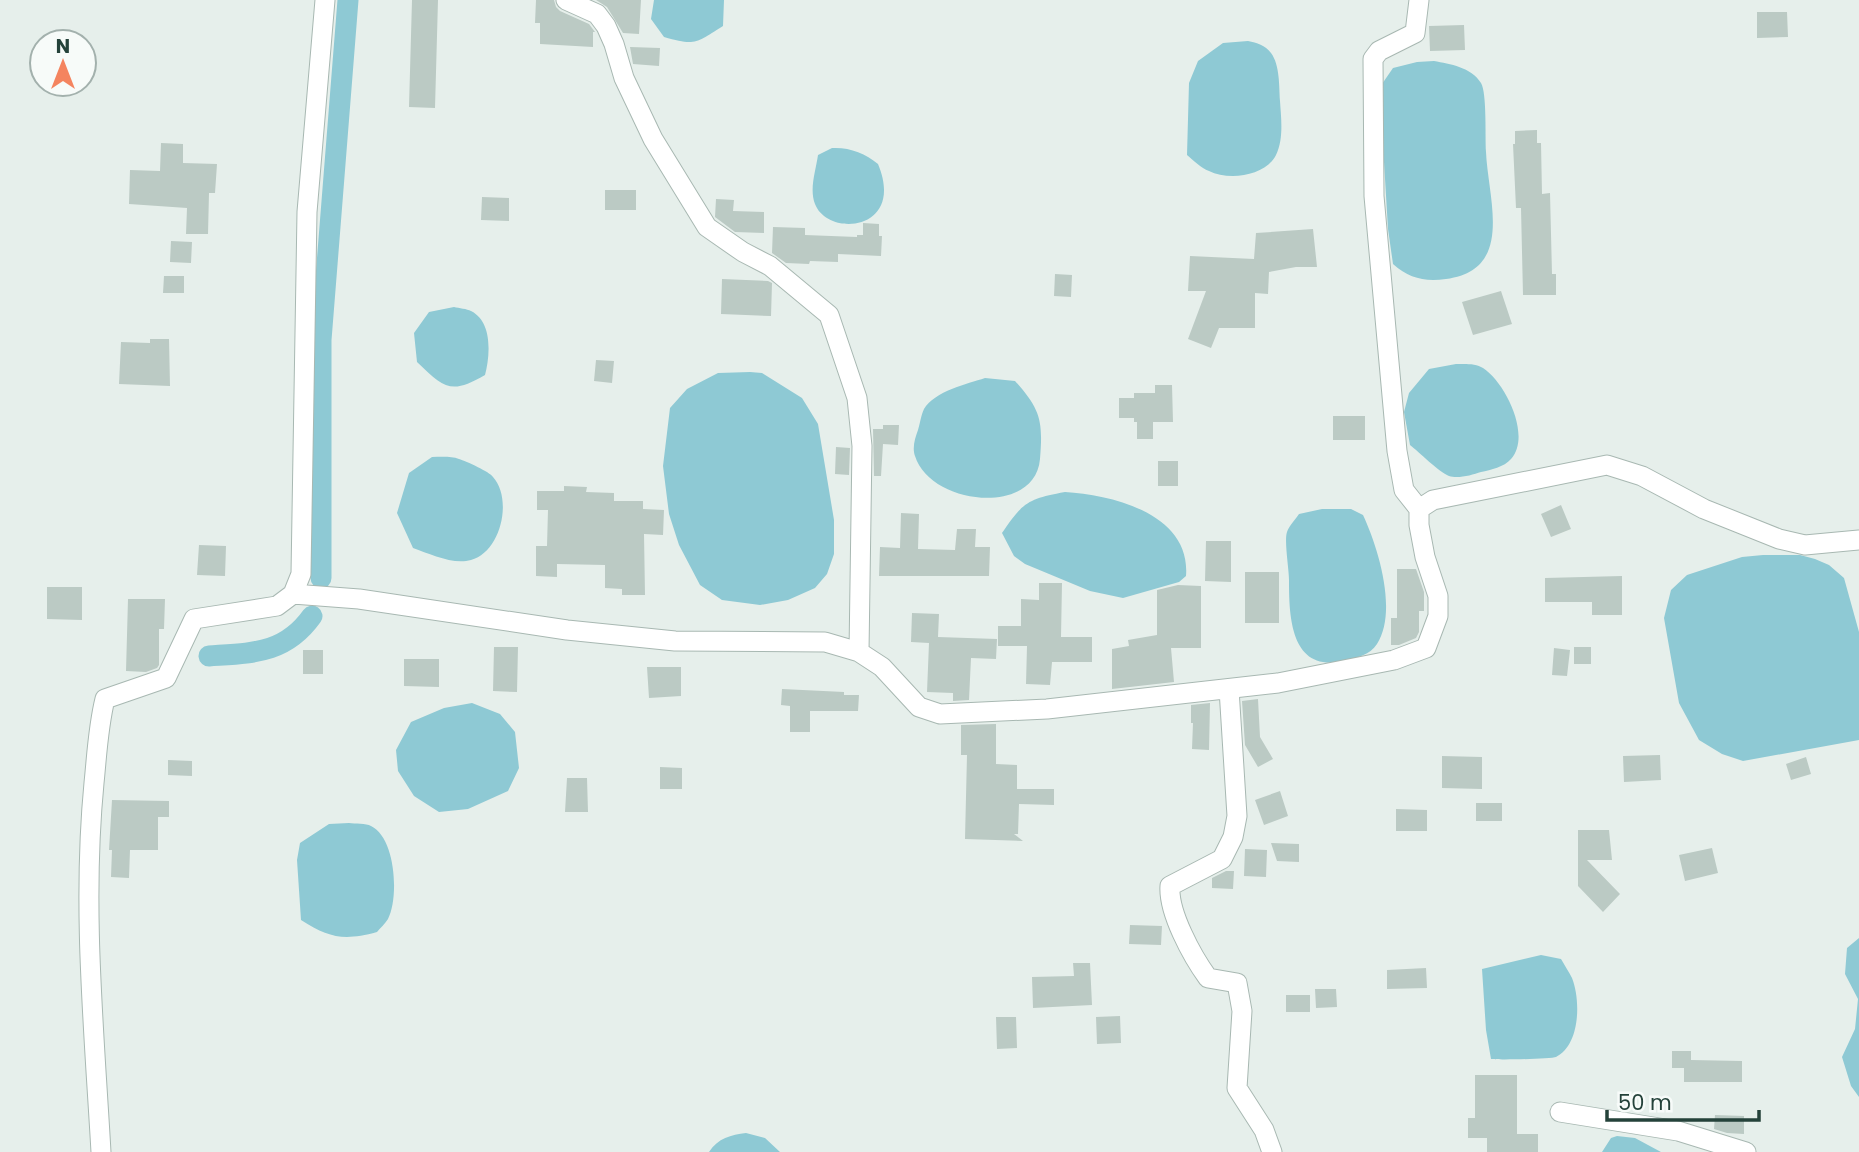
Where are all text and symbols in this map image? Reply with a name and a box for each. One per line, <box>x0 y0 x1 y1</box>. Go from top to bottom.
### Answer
north arrow <box>28 28 98 98</box>
text: N <box>56 33 70 60</box>
scale bar <box>1607 1078 1759 1122</box>
text: 50 m <box>1618 1088 1672 1117</box>

